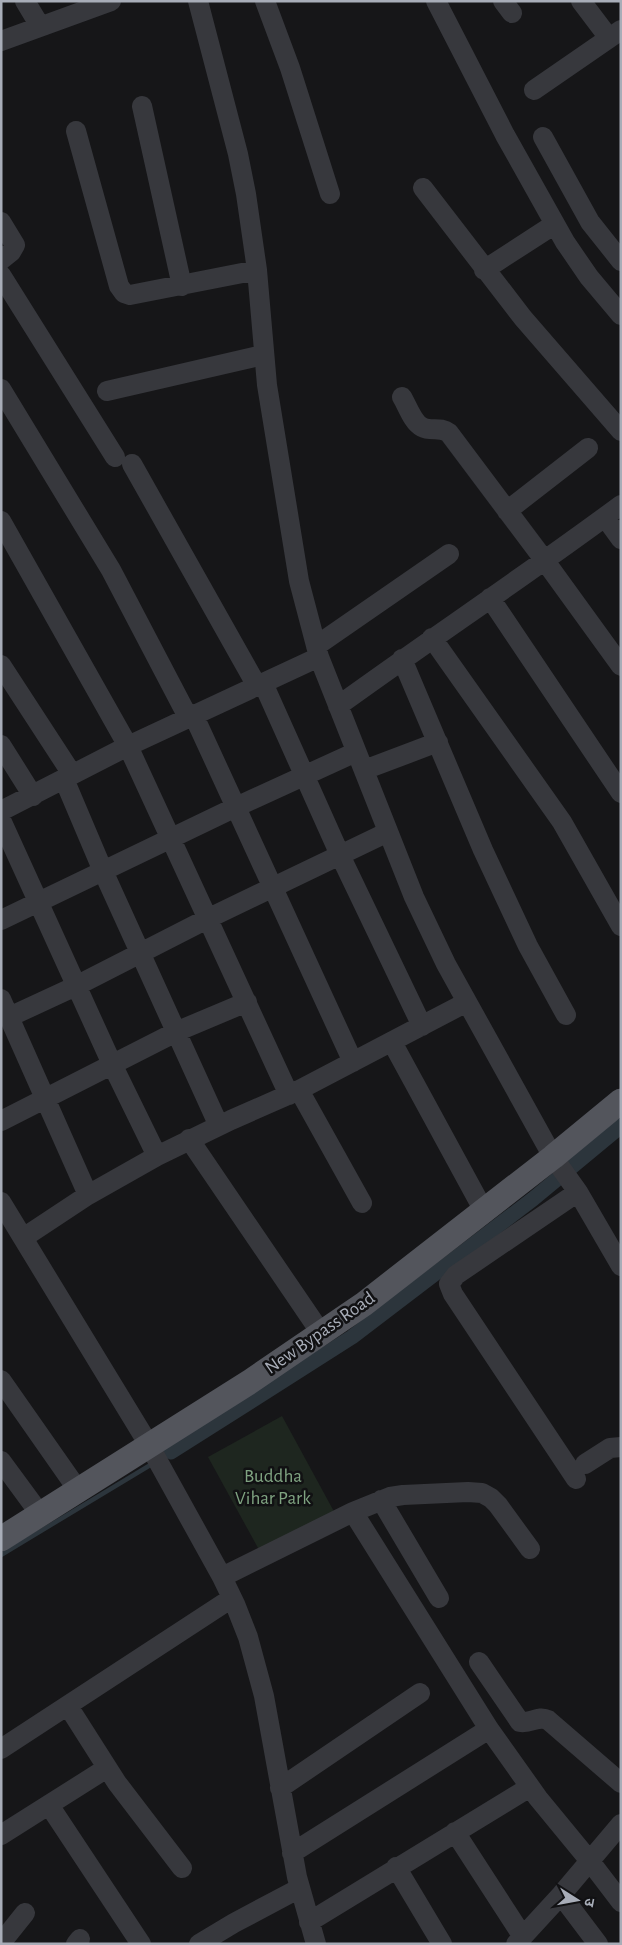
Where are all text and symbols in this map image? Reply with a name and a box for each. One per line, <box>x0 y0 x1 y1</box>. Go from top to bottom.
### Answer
street label: New Bypass Road <box>262 1288 378 1378</box>
park label: Buddha Vihar Park <box>235 1467 311 1508</box>
north arrow <box>552 1875 602 1925</box>
text: उ <box>581 1897 596 1908</box>

